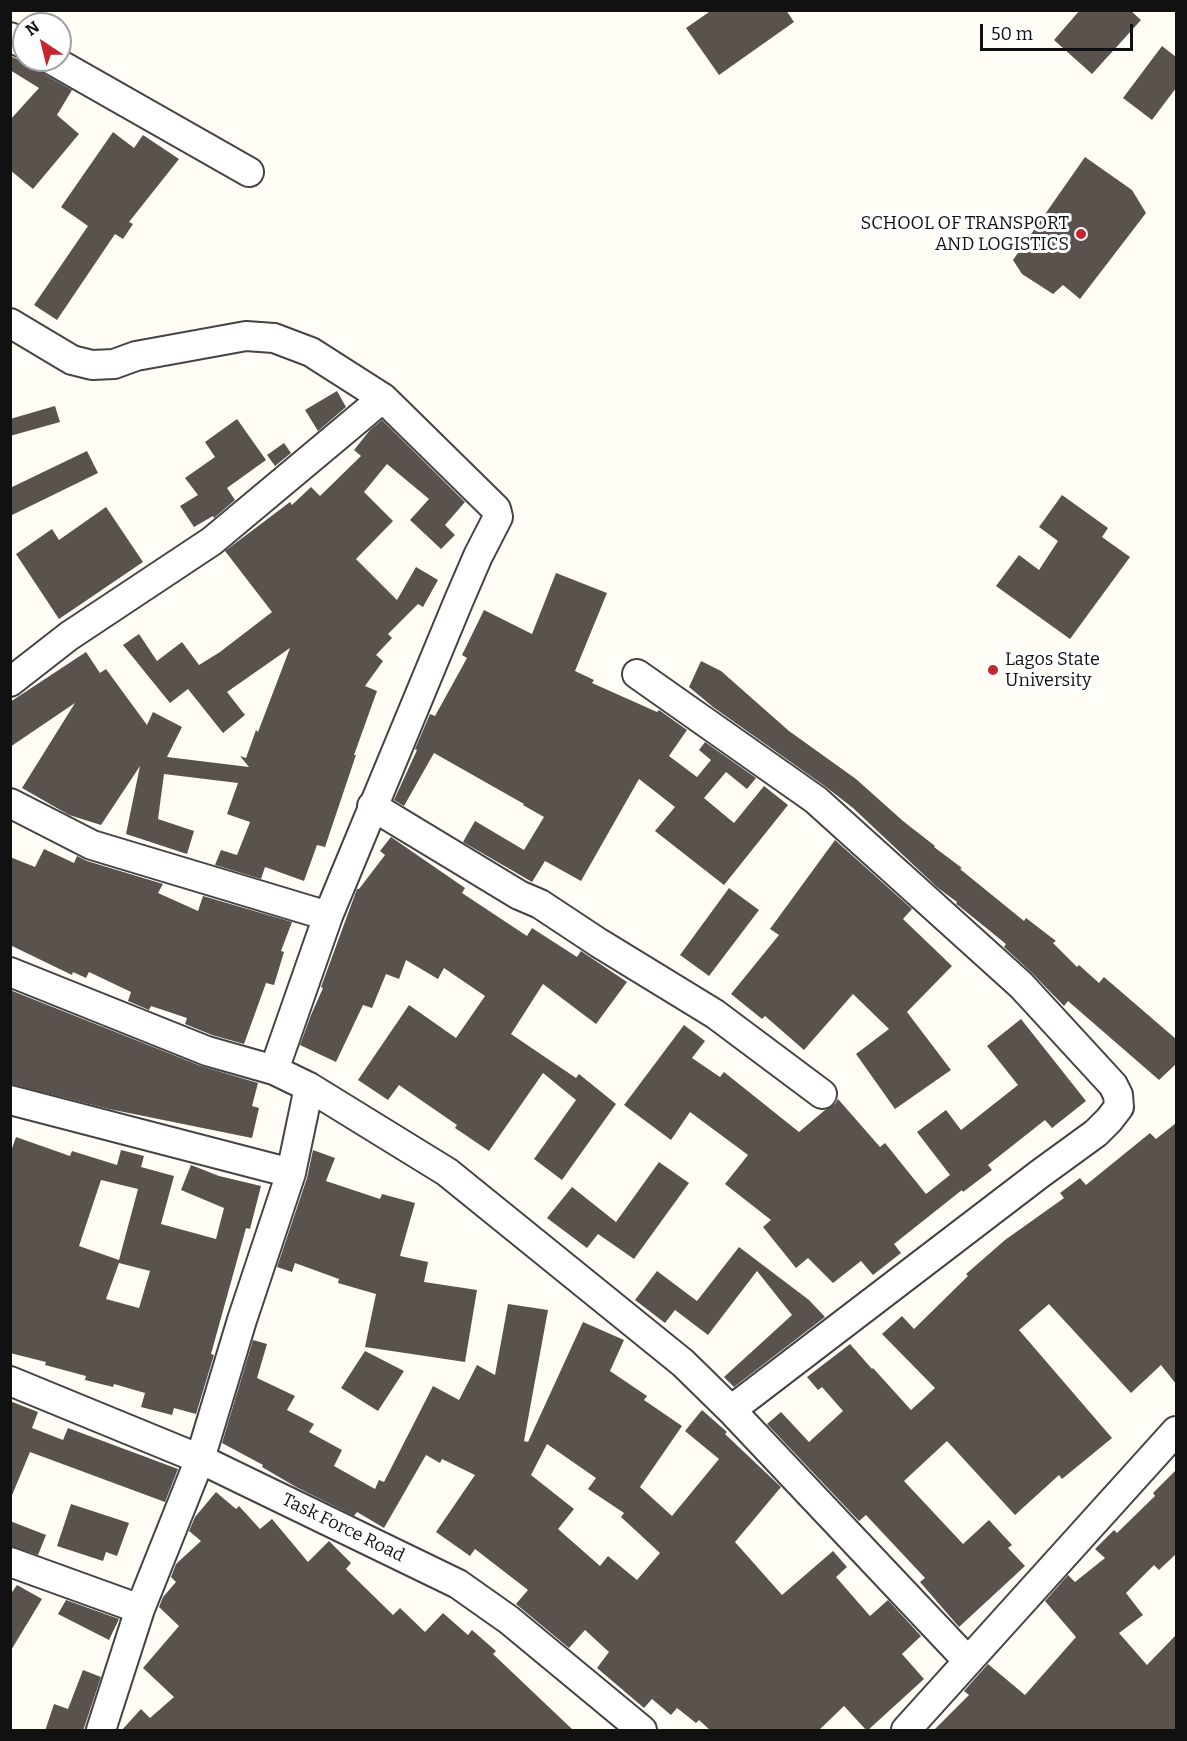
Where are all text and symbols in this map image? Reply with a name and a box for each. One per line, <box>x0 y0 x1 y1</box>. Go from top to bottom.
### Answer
north arrow <box>12 12 72 72</box>
scale bar <box>983 12 1136 50</box>
text: N <box>22 17 43 40</box>
text: 50 m <box>991 23 1033 45</box>
place label: SCHOOL OF TRANSPORT AND LOGISTICS <box>860 213 1069 256</box>
marker: SCHOOL OF TRANSPORT AND LOGISTICS <box>1074 227 1088 241</box>
place label: Lagos State University <box>1005 649 1100 692</box>
marker: Lagos State University <box>986 663 1000 677</box>
street label: Task Force Road <box>278 1489 408 1567</box>

